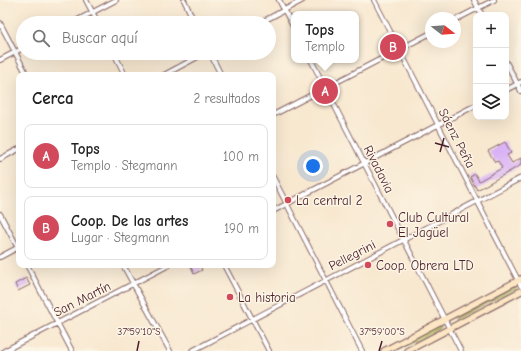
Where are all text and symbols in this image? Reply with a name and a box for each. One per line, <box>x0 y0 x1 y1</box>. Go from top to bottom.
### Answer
popup <box>291 11 359 63</box>
north arrow <box>425 12 461 48</box>
map controls <box>473 12 509 120</box>
button: + <box>473 12 509 48</box>
search box <box>16 16 276 60</box>
text: Tops <box>305 21 334 39</box>
icon: search <box>30 27 52 49</box>
text: Buscar aquí <box>62 29 138 47</box>
pin: B <box>380 32 406 62</box>
text: Templo <box>305 39 345 54</box>
button: − <box>473 48 509 84</box>
pin: A <box>312 76 338 106</box>
button: layers <box>473 84 509 120</box>
text: Cerca <box>32 89 74 108</box>
text: 2 resultados <box>193 91 260 106</box>
street label: Sáenz Peña <box>436 106 478 170</box>
text: Tops <box>71 140 100 158</box>
street label: Rivadavia <box>361 143 397 195</box>
text: A <box>42 149 50 164</box>
text: 100 m <box>223 149 259 164</box>
your location <box>303 156 323 176</box>
text: Templo · Stegmann <box>71 158 177 173</box>
place label: La central 2 <box>296 193 363 208</box>
marker: La central 2 <box>283 195 293 205</box>
place label: Club Cultural El Jagüel <box>398 210 469 240</box>
text: Coop. De las artes <box>71 212 188 230</box>
marker: Club Cultural El Jagüel <box>385 219 395 229</box>
text: B <box>42 221 50 236</box>
text: 190 m <box>224 221 259 236</box>
text: Lugar · Stegmann <box>71 230 169 245</box>
street label: Pellegrini <box>326 237 378 273</box>
place label: Coop. Obrera LTD <box>376 258 474 273</box>
marker: Coop. Obrera LTD <box>363 260 373 270</box>
street label: San Martín <box>51 278 113 320</box>
place label: La historia <box>238 290 296 305</box>
marker: La historia <box>225 292 235 302</box>
text: 37°59'10"S <box>117 326 161 338</box>
text: 37°59'00"S <box>359 326 405 338</box>

